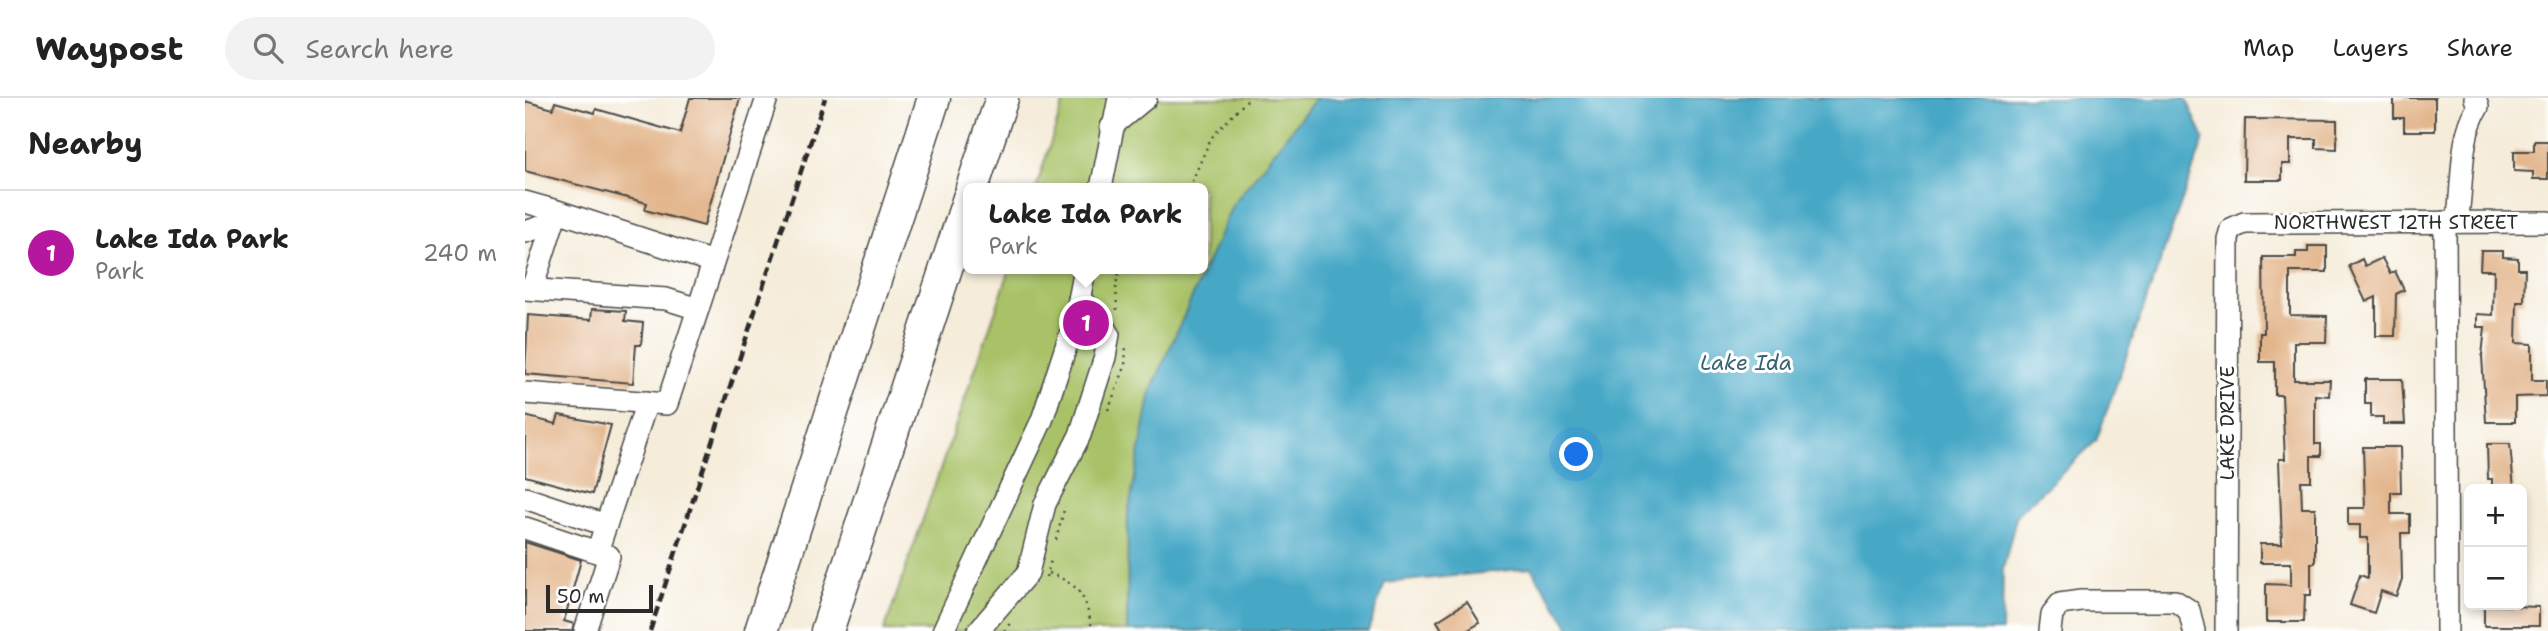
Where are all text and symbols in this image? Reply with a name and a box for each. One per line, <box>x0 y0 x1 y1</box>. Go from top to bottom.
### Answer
search box <box>225 17 715 80</box>
text: Waypost <box>35 26 183 71</box>
icon: search <box>249 29 287 67</box>
text: Search here <box>305 31 454 66</box>
text: Map <box>2243 32 2294 64</box>
text: Layers <box>2332 32 2409 64</box>
text: Share <box>2447 32 2513 64</box>
text: Nearby <box>28 123 143 164</box>
popup <box>963 183 1208 274</box>
text: Lake Ida Park <box>988 196 1183 231</box>
street label: NORTHWEST 12TH STREET <box>2274 210 2518 235</box>
text: Lake Ida Park <box>95 221 289 256</box>
text: Park <box>988 231 1038 261</box>
text: 1 <box>46 238 56 268</box>
text: 240 m <box>423 238 497 268</box>
text: Park <box>95 256 144 286</box>
pin: 1 <box>1063 297 1109 349</box>
water label: Lake Ida <box>1700 349 1792 377</box>
street label: LAKE DRIVE <box>2215 366 2240 480</box>
your location <box>1559 437 1593 471</box>
map controls <box>2464 484 2527 610</box>
button: + <box>2464 484 2527 547</box>
button: − <box>2464 547 2527 610</box>
scale bar <box>546 582 653 614</box>
text: 50 m <box>557 584 605 609</box>

